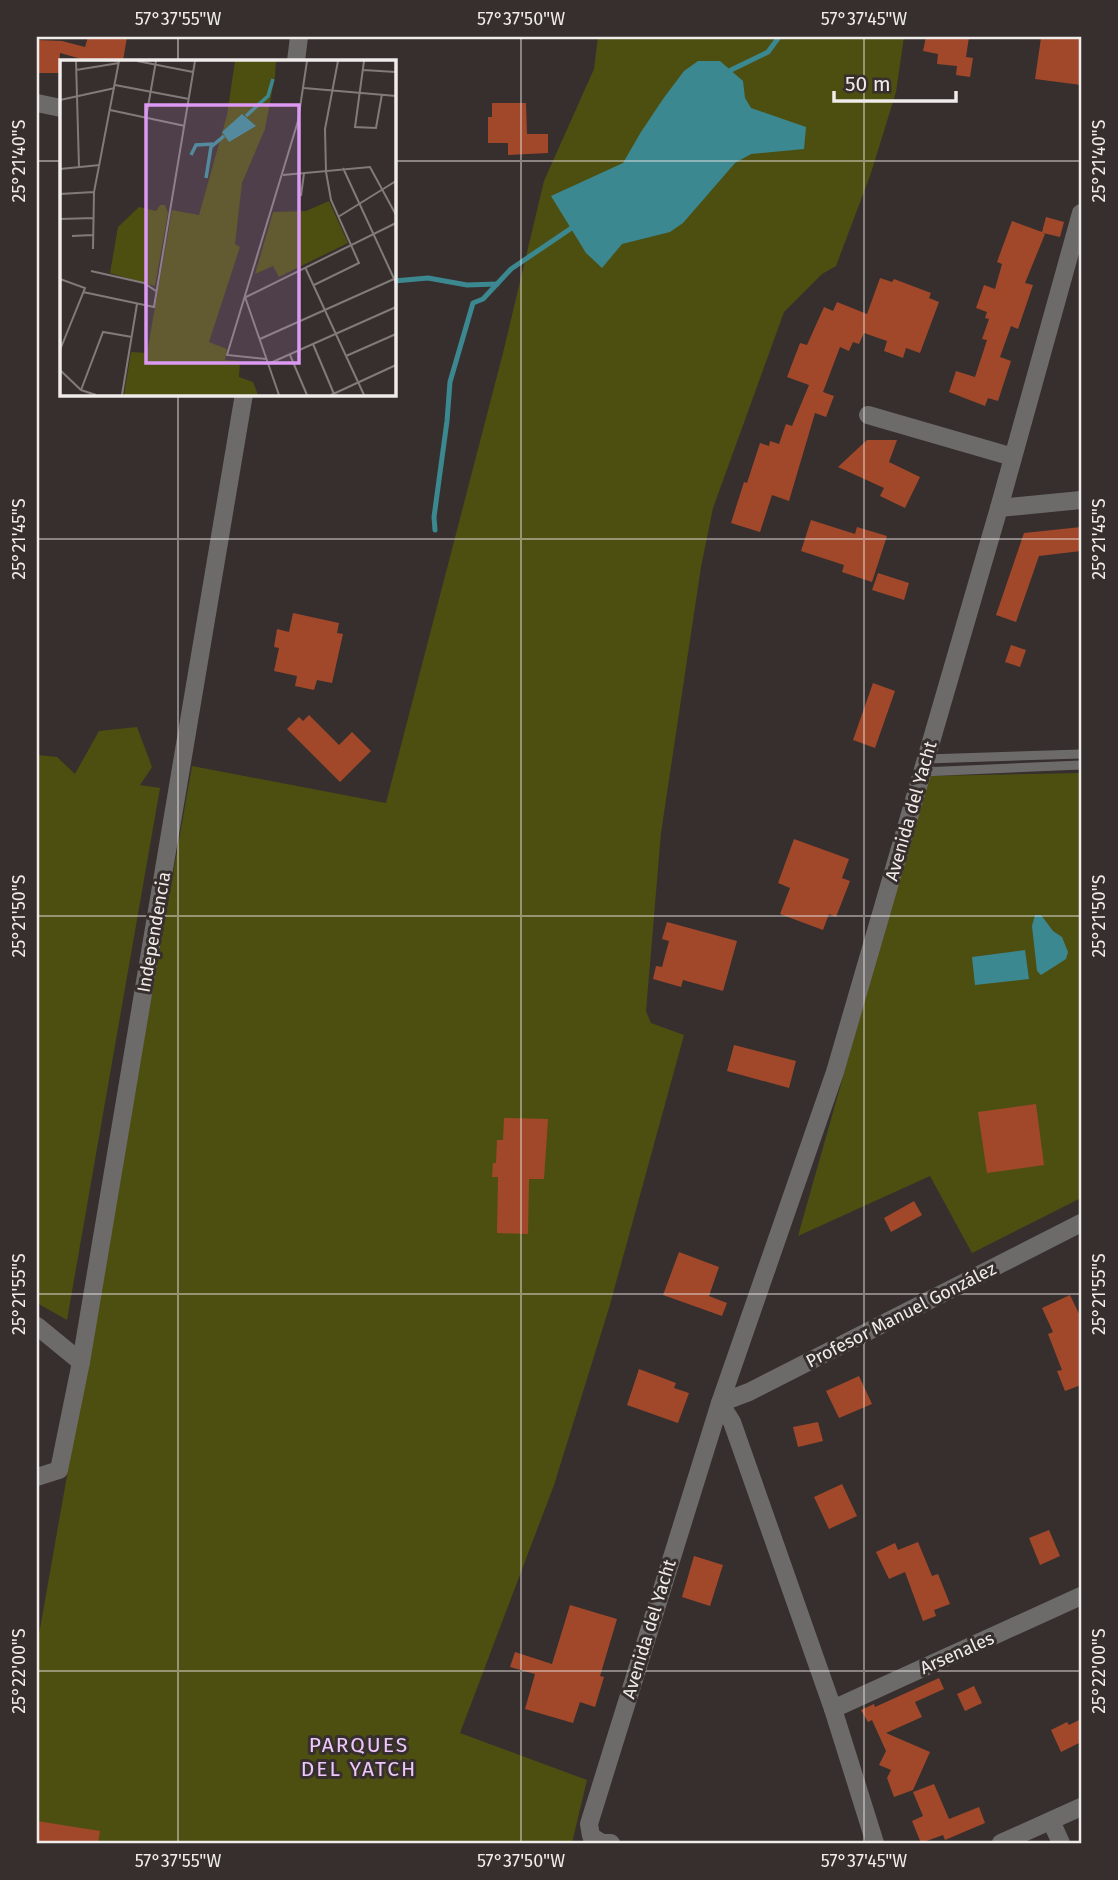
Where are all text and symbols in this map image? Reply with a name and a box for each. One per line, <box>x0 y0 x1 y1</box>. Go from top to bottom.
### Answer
text: 57°37'55"W <box>135 8 221 30</box>
text: 57°37'50"W <box>477 8 565 30</box>
text: 57°37'45"W <box>821 8 907 30</box>
inset map <box>60 60 396 396</box>
scale bar <box>834 60 957 104</box>
text: 50 m <box>845 71 891 97</box>
text: 25°21'40"S <box>8 119 30 203</box>
text: 25°21'40"S <box>1088 119 1110 203</box>
text: 25°21'45"S <box>8 498 30 580</box>
text: 25°21'45"S <box>1088 498 1110 580</box>
street label: Avenida del Yacht <box>881 738 942 883</box>
street label: Independencia <box>133 870 175 994</box>
text: 25°21'50"S <box>8 874 30 958</box>
text: 25°21'50"S <box>1088 874 1110 958</box>
text: 25°21'55"S <box>8 1253 30 1335</box>
text: 25°21'55"S <box>1088 1253 1110 1335</box>
street label: Profesor Manuel González <box>802 1257 1000 1373</box>
street label: Avenida del Yacht <box>617 1556 681 1701</box>
street label: Arsenales <box>917 1627 997 1679</box>
text: 25°22'00"S <box>8 1628 30 1714</box>
text: 25°22'00"S <box>1088 1628 1110 1714</box>
district label: PARQUES DEL YATCH <box>301 1732 417 1782</box>
text: 57°37'55"W <box>135 1850 221 1872</box>
text: 57°37'50"W <box>477 1850 565 1872</box>
text: 57°37'45"W <box>821 1850 907 1872</box>

